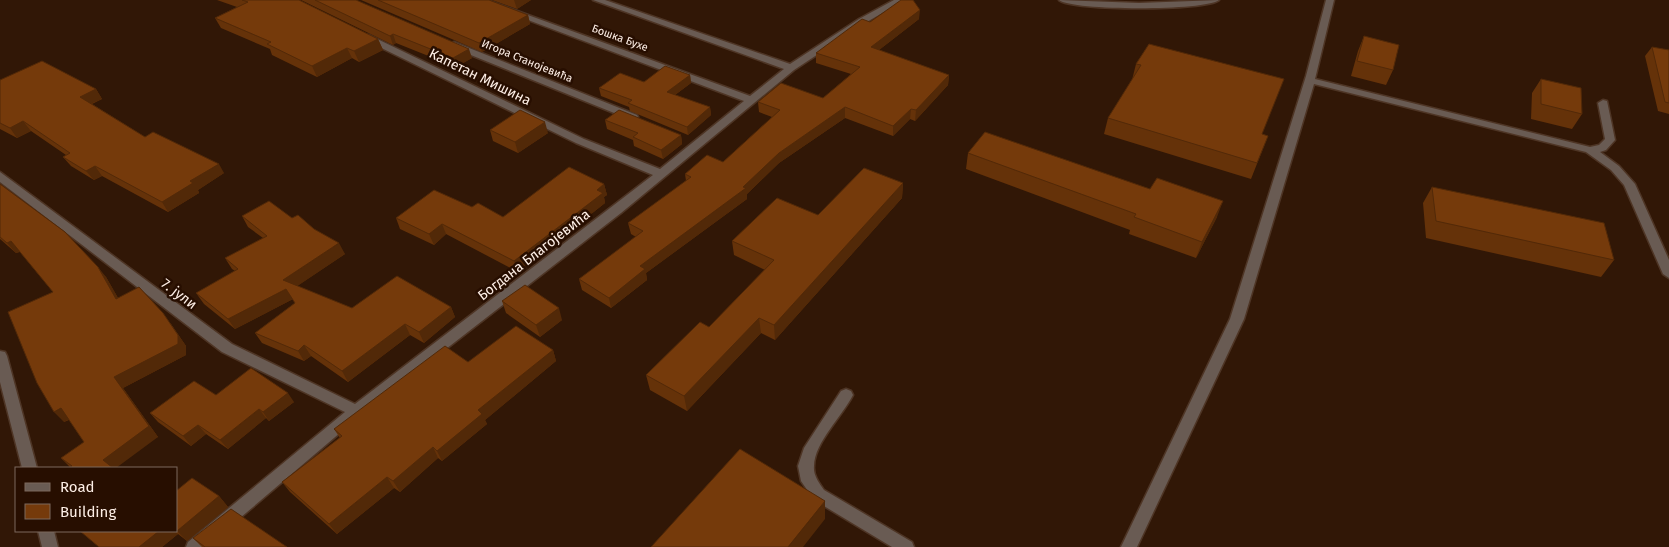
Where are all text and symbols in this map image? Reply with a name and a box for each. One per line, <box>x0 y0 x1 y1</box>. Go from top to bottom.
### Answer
street label: Бошка Бухе <box>590 22 650 54</box>
street label: Игора Станојевића <box>480 37 574 85</box>
street label: Капетан Мишина <box>426 45 534 109</box>
street label: Богдана Благојевића <box>474 206 594 304</box>
street label: 7. јули <box>158 275 200 313</box>
legend <box>15 467 178 532</box>
text: Road <box>60 478 95 496</box>
text: Building <box>60 503 116 521</box>

